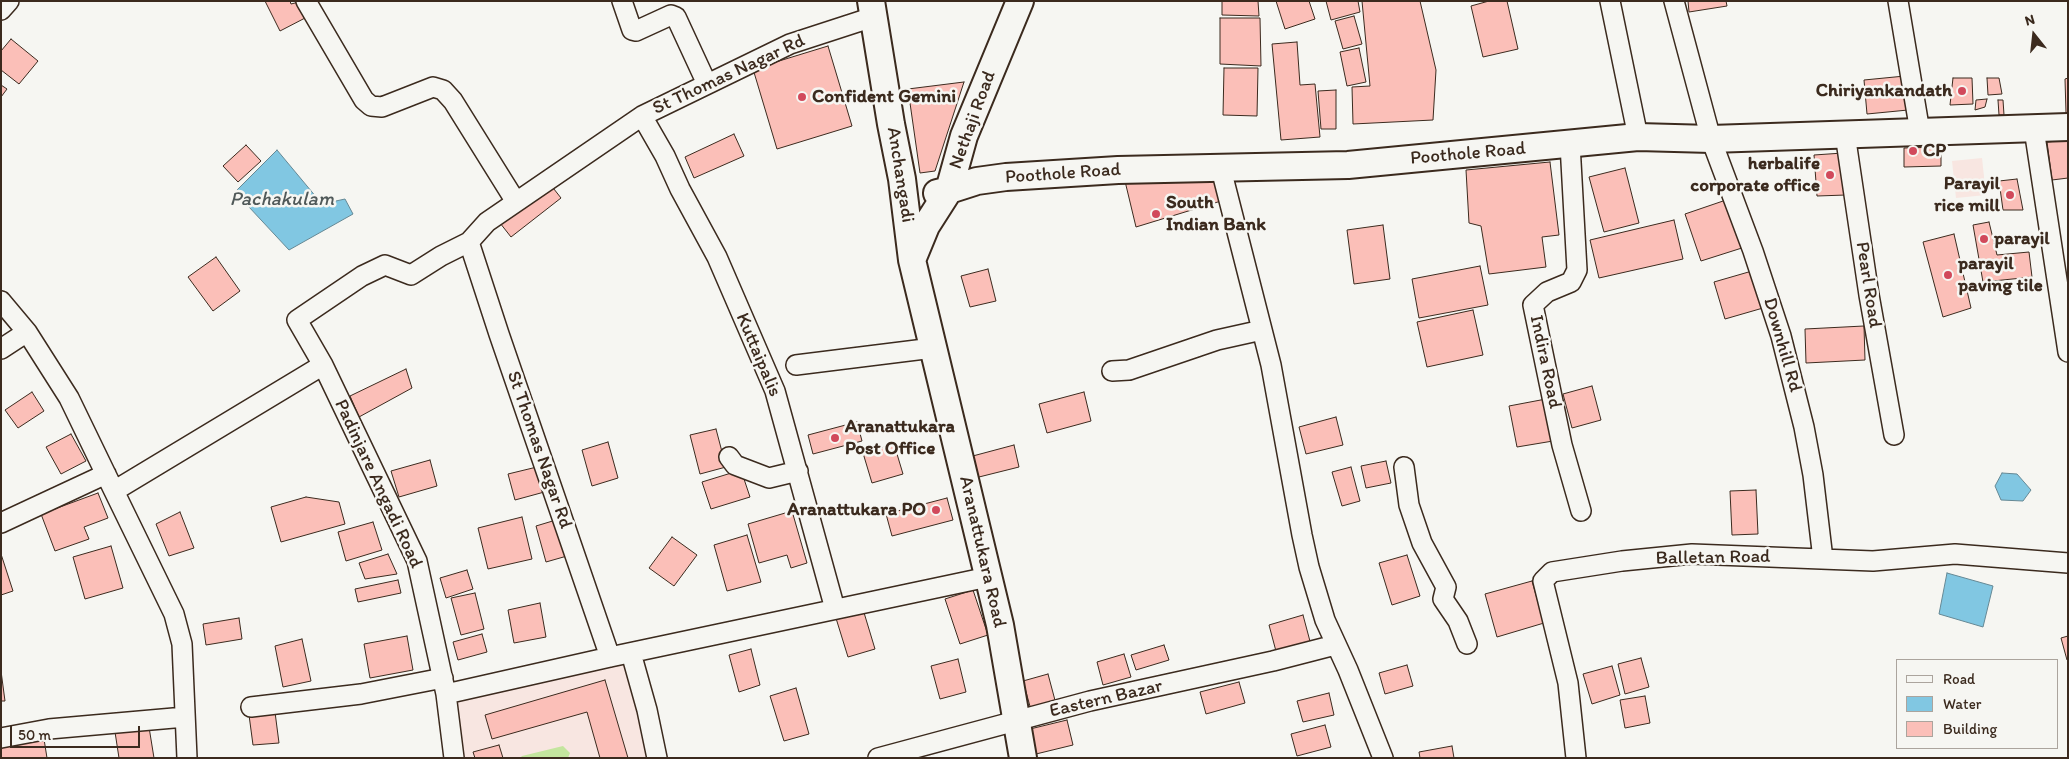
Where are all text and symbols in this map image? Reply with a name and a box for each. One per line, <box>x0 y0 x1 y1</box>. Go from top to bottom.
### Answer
north arrow <box>2009 10 2059 60</box>
text: N <box>2023 11 2037 30</box>
street label: St Thomas Nagar Rd <box>649 30 809 120</box>
street label: Nethaji Road <box>945 68 1001 172</box>
place label: Chiriyankandath <box>1816 80 1952 102</box>
marker: Chiriyankandath <box>1956 85 1968 97</box>
place label: Confident Gemini <box>812 86 956 108</box>
marker: Confident Gemini <box>796 91 808 103</box>
street label: Anchangadi <box>881 126 919 224</box>
street label: Poothole Road <box>1409 138 1527 170</box>
place label: CP <box>1923 140 1946 162</box>
marker: CP <box>1907 145 1919 157</box>
place label: herbalife corporate office <box>1690 153 1820 197</box>
street label: Poothole Road <box>1004 159 1122 189</box>
marker: herbalife corporate office <box>1824 169 1836 181</box>
place label: Parayil rice mill <box>1934 173 2000 217</box>
water label: Pachakulam <box>230 188 334 212</box>
marker: Parayil rice mill <box>2004 189 2016 201</box>
place label: South Indian Bank <box>1166 192 1266 236</box>
marker: South Indian Bank <box>1150 208 1162 220</box>
place label: parayil <box>1994 228 2050 250</box>
marker: parayil <box>1978 233 1990 245</box>
street label: Pearl Road <box>1850 240 1886 330</box>
place label: parayil paving tile <box>1958 253 2043 297</box>
marker: parayil paving tile <box>1942 269 1954 281</box>
street label: Downhill Rd <box>1758 295 1806 395</box>
street label: Kuttaipalis <box>730 310 786 400</box>
street label: Indira Road <box>1524 313 1566 411</box>
street label: St Thomas Nagar Rd <box>501 368 577 532</box>
street label: Padinjare Angadi Road <box>329 396 427 572</box>
place label: Aranattukara Post Office <box>845 416 955 460</box>
marker: Aranattukara Post Office <box>829 432 841 444</box>
street label: Aranattukara Road <box>953 474 1011 630</box>
place label: Aranattukara PO <box>787 499 926 521</box>
marker: Aranattukara PO <box>930 504 942 516</box>
street label: Balletan Road <box>1655 546 1771 570</box>
legend <box>1896 659 2059 749</box>
text: Road <box>1943 670 1975 688</box>
street label: Eastern Bazar <box>1047 675 1165 723</box>
text: Water <box>1943 695 1981 713</box>
scale bar <box>12 716 142 748</box>
text: Building <box>1943 720 1997 738</box>
text: 50 m <box>18 726 51 744</box>

